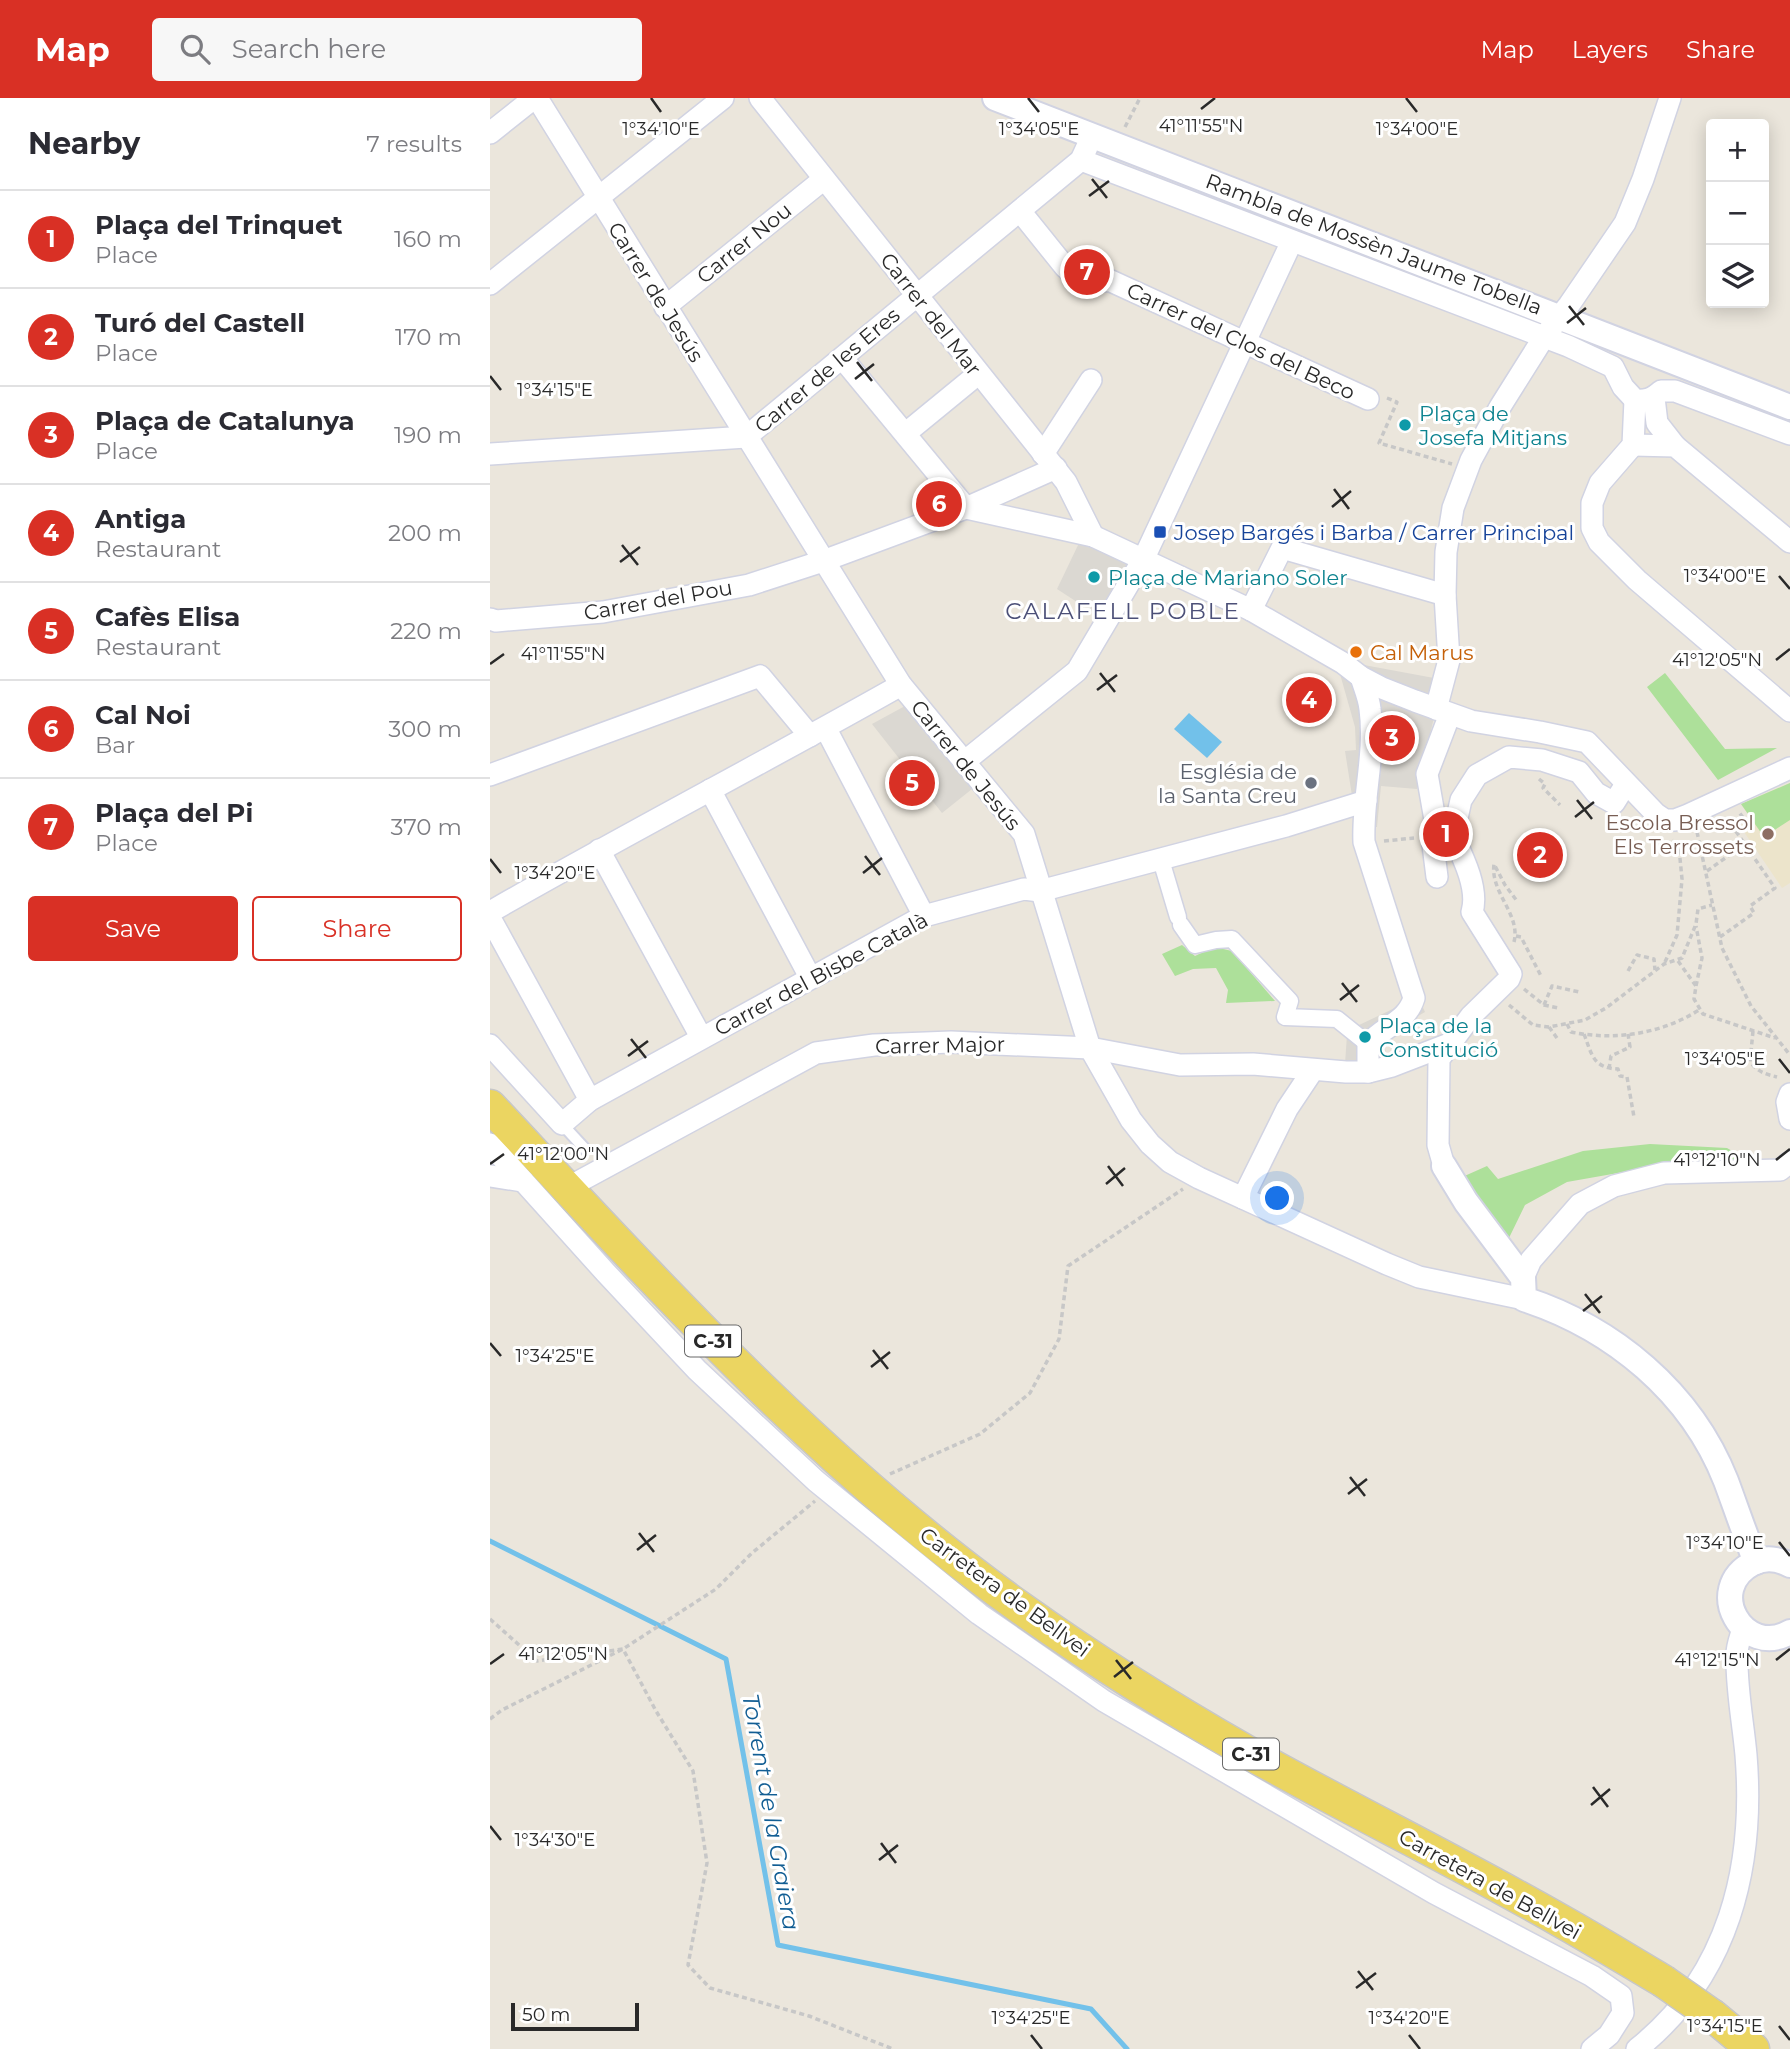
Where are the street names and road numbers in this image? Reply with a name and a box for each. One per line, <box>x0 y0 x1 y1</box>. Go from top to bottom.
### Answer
street label: Rambla de Mossèn Jaume Tobella <box>1202 168 1546 320</box>
street label: Carrer Nou <box>692 197 796 289</box>
street label: Carrer de Jesús <box>603 217 709 367</box>
street label: Carrer del Mar <box>875 248 987 380</box>
street label: Carrer del Clos del Beco <box>1123 277 1359 405</box>
street label: Carrer de les Eres <box>749 302 905 438</box>
street label: Carrer del Pou <box>582 575 734 625</box>
street label: Carrer de Jesús <box>906 695 1026 835</box>
street label: Carrer del Bisbe Català <box>710 907 932 1041</box>
street label: Carrer Major <box>875 1031 1005 1059</box>
road number: C-31 <box>685 1326 741 1357</box>
street label: Carretera de Bellvei <box>915 1522 1095 1662</box>
road number: C-31 <box>1223 1738 1279 1770</box>
street label: Carretera de Bellvei <box>1395 1824 1585 1944</box>

